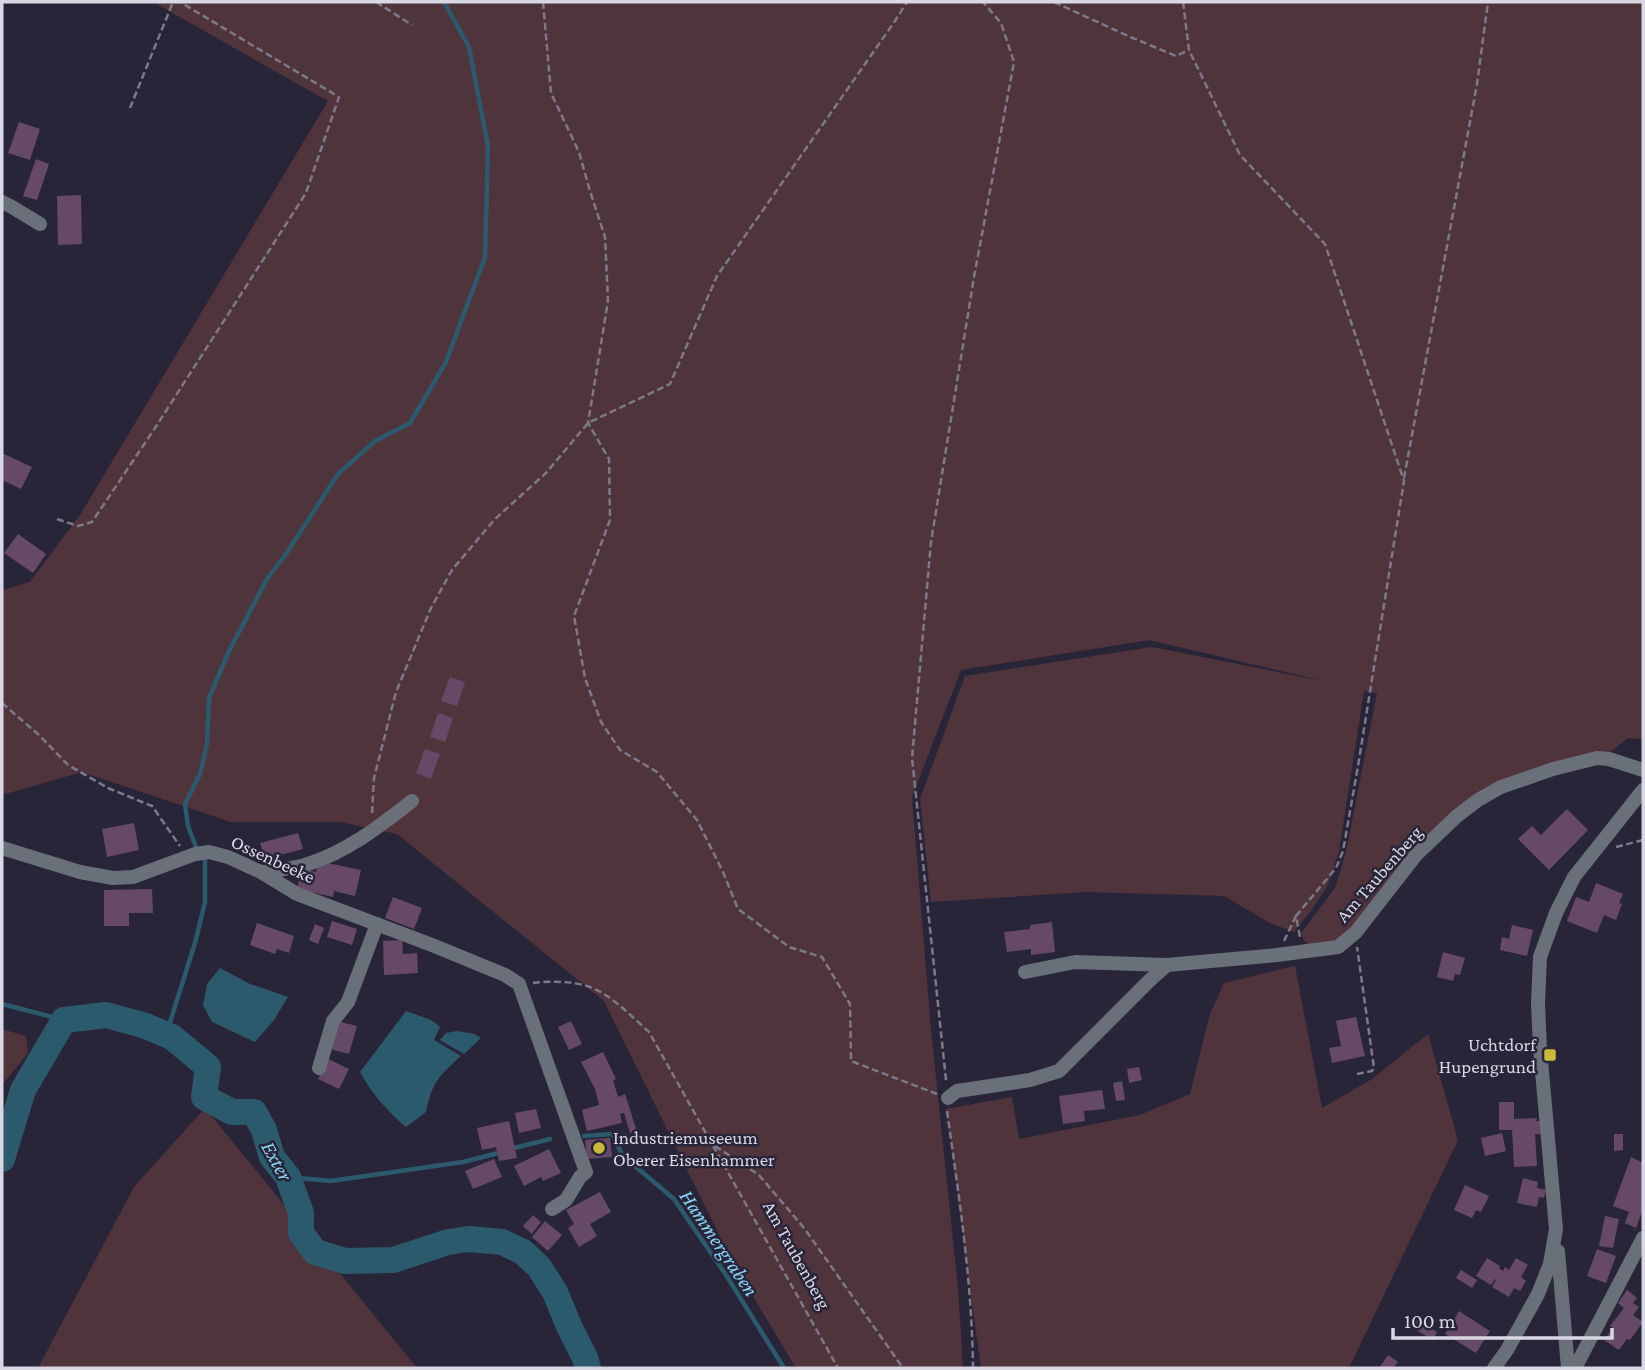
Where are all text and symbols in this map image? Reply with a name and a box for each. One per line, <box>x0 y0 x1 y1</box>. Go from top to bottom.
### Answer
street label: Am Taubenberg <box>1332 822 1426 926</box>
street label: Ossenbeeke <box>228 830 318 888</box>
place label: Uchtdorf Hupengrund <box>1439 1034 1537 1077</box>
marker: Uchtdorf Hupengrund <box>1542 1047 1558 1063</box>
place label: Industriemuseeum Oberer Eisenhammer <box>613 1127 775 1170</box>
water label: Exter <box>256 1137 298 1186</box>
marker: Industriemuseeum Oberer Eisenhammer <box>591 1140 607 1156</box>
water label: Hammergraben <box>675 1185 763 1301</box>
street label: Am Taubenberg <box>759 1197 835 1313</box>
scale bar <box>1393 1296 1612 1340</box>
text: 100 m <box>1404 1309 1456 1333</box>

